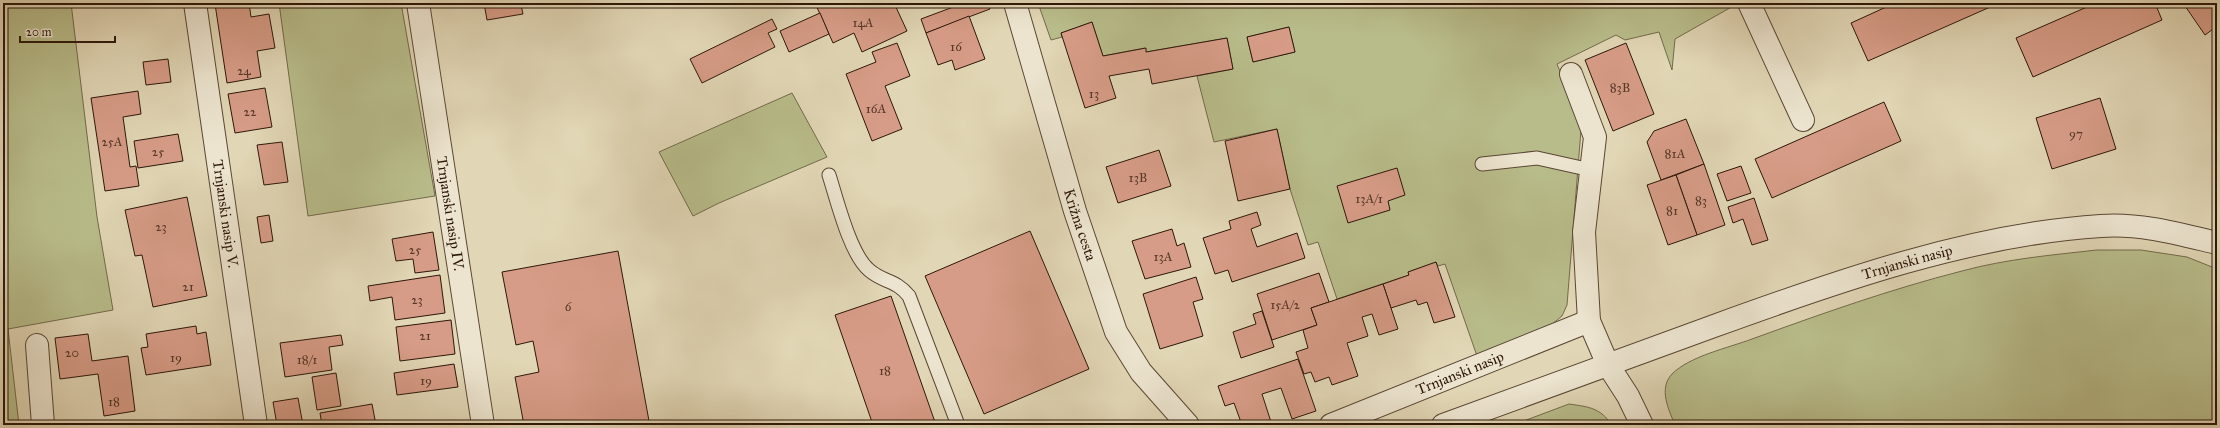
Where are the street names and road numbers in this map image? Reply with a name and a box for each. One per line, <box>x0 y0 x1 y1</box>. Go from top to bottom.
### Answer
street label: Trnjanski nasip IV. <box>433 155 468 272</box>
street label: Trnjanski nasip V. <box>209 159 242 269</box>
street label: Križna cesta <box>1060 187 1100 264</box>
street label: Trnjanski nasip <box>1860 241 1954 284</box>
street label: Trnjanski nasip <box>1413 347 1506 399</box>

